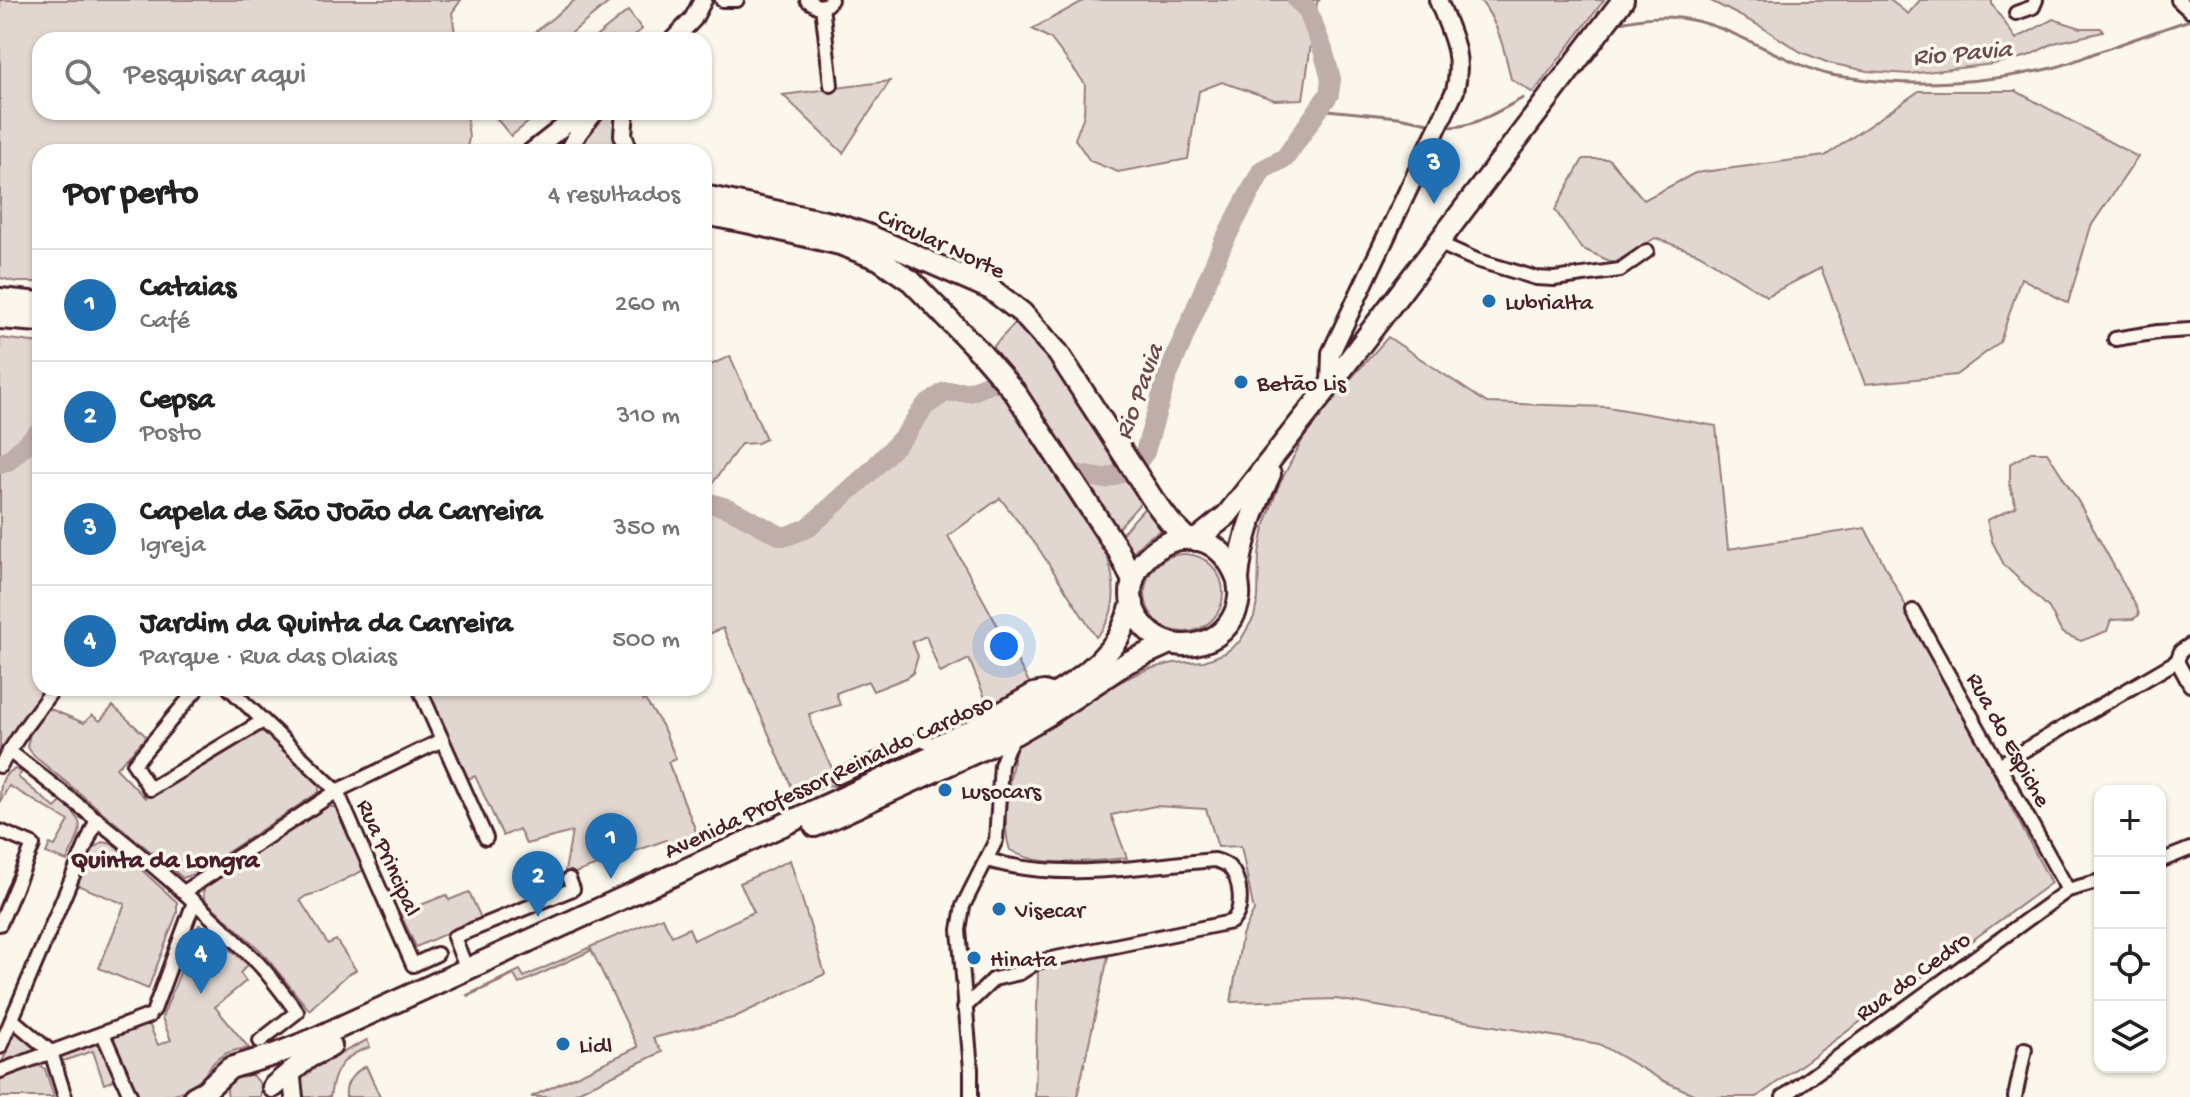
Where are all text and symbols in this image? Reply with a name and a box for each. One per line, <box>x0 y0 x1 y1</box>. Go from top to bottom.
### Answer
search box <box>32 32 712 120</box>
water label: Rio Pavia <box>1912 36 2015 75</box>
icon: search <box>60 54 104 98</box>
text: Pesquisar aqui <box>124 59 306 94</box>
pin: 3 <box>1408 138 1460 204</box>
text: Por perto <box>64 176 198 216</box>
text: 4 resultados <box>548 181 680 212</box>
street label: Circular Norte <box>872 203 1010 288</box>
text: Cataias <box>140 272 236 307</box>
text: 1 <box>85 290 95 321</box>
text: 260 m <box>615 290 680 321</box>
place label: Lubrialta <box>1505 290 1594 319</box>
marker: Lubrialta <box>1480 292 1498 310</box>
text: Café <box>140 307 190 338</box>
water label: Rio Pavia <box>1110 339 1173 444</box>
place label: Betão Lis <box>1256 371 1347 400</box>
marker: Betão Lis <box>1232 373 1250 391</box>
text: Cepsa <box>140 384 214 419</box>
text: 2 <box>84 402 96 433</box>
text: 310 m <box>617 402 680 433</box>
text: Posto <box>140 419 202 450</box>
text: Capela de São João da Carreira <box>140 496 543 531</box>
text: 3 <box>83 514 97 545</box>
text: 350 m <box>613 514 680 545</box>
text: Igreja <box>140 531 206 562</box>
text: Jardim da Quinta da Carreira <box>140 608 513 643</box>
text: 4 <box>84 626 96 657</box>
text: 500 m <box>612 626 680 657</box>
your location <box>984 626 1024 666</box>
text: Parque · Rua das Olaias <box>140 643 397 674</box>
street label: Rua do Espiche <box>1958 668 2056 814</box>
street label: Avenida Professor Reinaldo Cardoso <box>660 689 999 867</box>
place label: Lusocars <box>961 779 1042 808</box>
marker: Lusocars <box>936 781 954 799</box>
map controls <box>2094 785 2166 1073</box>
button: + <box>2094 785 2166 857</box>
street label: Rua Principal <box>348 795 425 921</box>
pin: 1 <box>585 813 637 879</box>
district label: Quinta da Longra <box>71 847 261 878</box>
pin: 2 <box>512 851 564 917</box>
button: − <box>2094 857 2166 929</box>
place label: Visecar <box>1014 898 1087 927</box>
marker: Visecar <box>990 900 1008 918</box>
street label: Rua do Cedro <box>1851 926 1977 1029</box>
pin: 4 <box>175 928 227 994</box>
button: locate <box>2094 929 2166 1001</box>
place label: Hinata <box>990 947 1057 976</box>
marker: Hinata <box>965 949 983 967</box>
button: layers <box>2094 1001 2166 1073</box>
place label: Lidl <box>579 1033 612 1062</box>
marker: Lidl <box>554 1035 572 1053</box>

